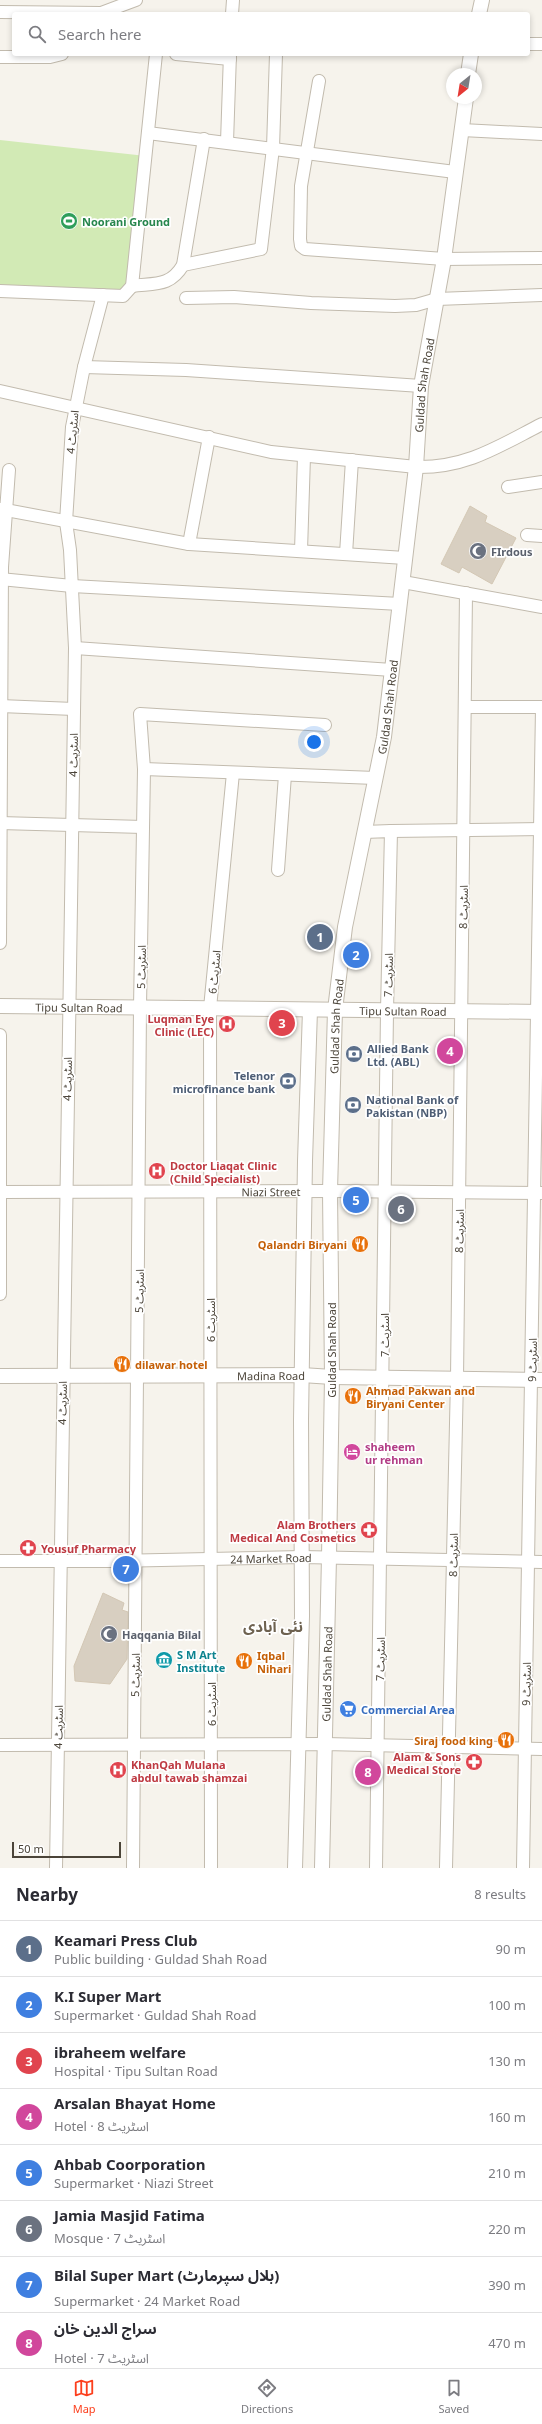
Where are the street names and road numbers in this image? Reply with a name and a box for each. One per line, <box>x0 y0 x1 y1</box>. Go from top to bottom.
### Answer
street label: Guldad Shah Road <box>411 337 437 433</box>
street label: اسٹریٹ 4 <box>62 409 82 455</box>
street label: Guldad Shah Road <box>373 659 401 756</box>
street label: اسٹریٹ 4 <box>65 733 81 777</box>
street label: اسٹریٹ 8 <box>455 885 471 929</box>
street label: اسٹریٹ 5 <box>133 945 149 989</box>
street label: اسٹریٹ 6 <box>204 949 224 995</box>
street label: اسٹریٹ 7 <box>380 953 396 997</box>
street label: Guldad Shah Road <box>326 978 346 1074</box>
street label: Tipu Sultan Road <box>35 999 123 1015</box>
street label: Tipu Sultan Road <box>359 1002 447 1018</box>
street label: اسٹریٹ 4 <box>59 1057 75 1101</box>
street label: Niazi Street <box>241 1184 301 1199</box>
street label: اسٹریٹ 8 <box>451 1209 467 1253</box>
street label: اسٹریٹ 5 <box>131 1269 147 1313</box>
street label: اسٹریٹ 6 <box>203 1298 218 1342</box>
street label: Guldad Shah Road <box>324 1302 339 1398</box>
street label: اسٹریٹ 7 <box>377 1313 392 1357</box>
street label: اسٹریٹ 9 <box>524 1338 540 1382</box>
street label: Madina Road <box>237 1367 305 1383</box>
street label: اسٹریٹ 4 <box>54 1381 70 1425</box>
street label: اسٹریٹ 8 <box>445 1533 461 1577</box>
street label: 24 Market Road <box>230 1549 312 1566</box>
street label: Guldad Shah Road <box>318 1626 335 1722</box>
street label: اسٹریٹ 7 <box>372 1637 388 1681</box>
street label: اسٹریٹ 5 <box>127 1653 143 1697</box>
street label: اسٹریٹ 9 <box>518 1662 534 1706</box>
street label: اسٹریٹ 6 <box>204 1682 219 1726</box>
street label: اسٹریٹ 4 <box>50 1705 66 1749</box>

